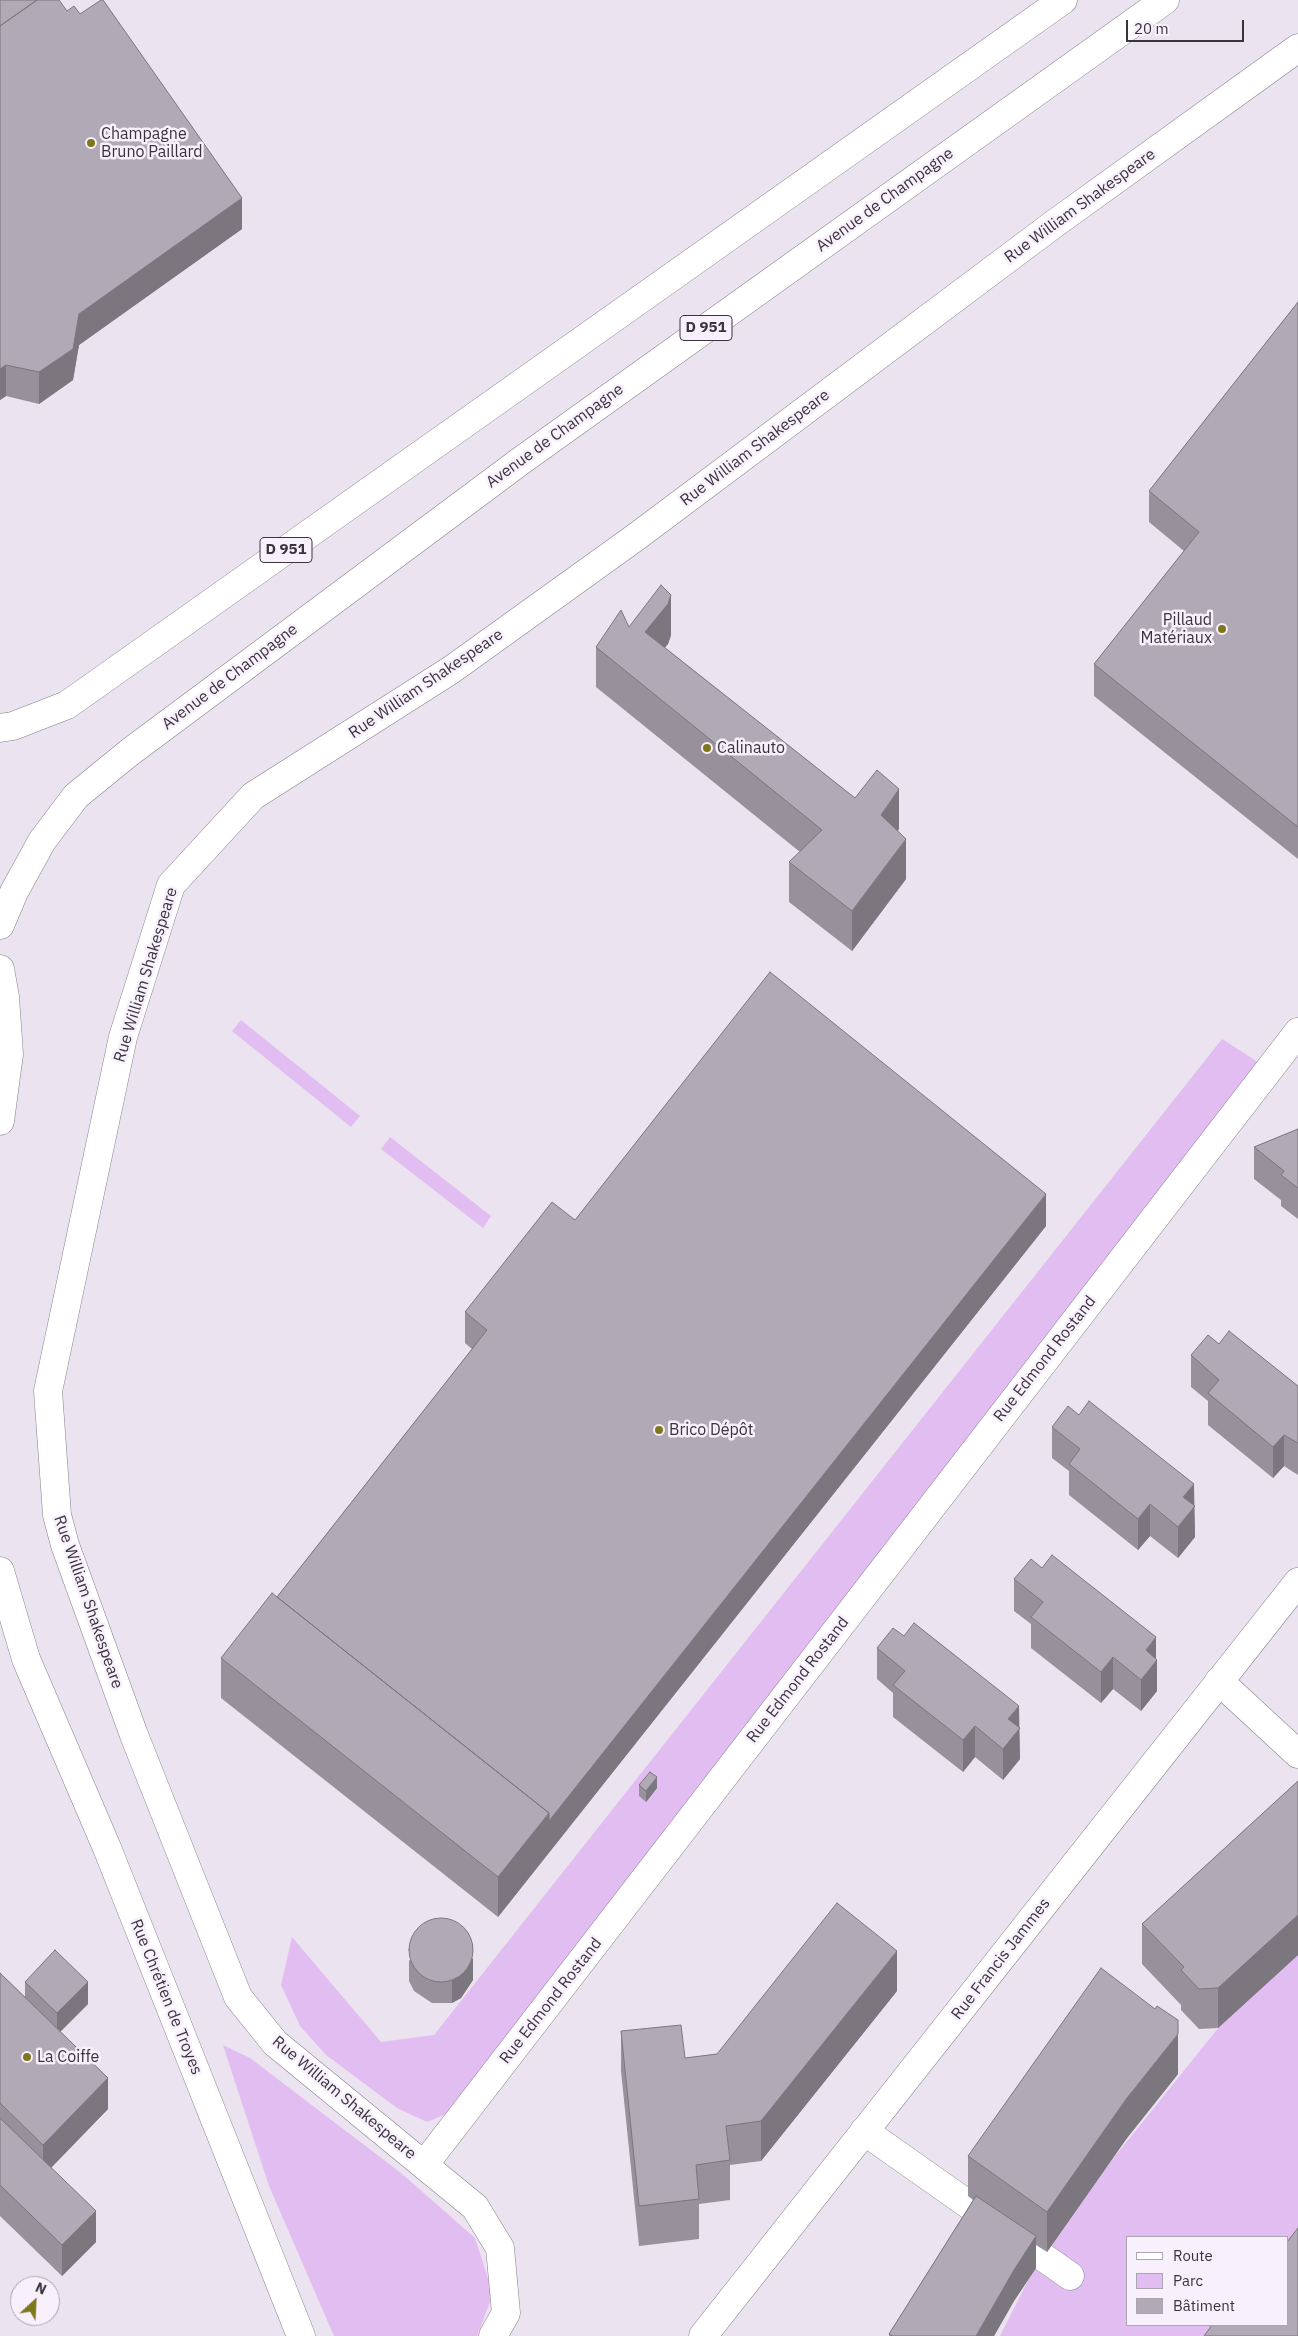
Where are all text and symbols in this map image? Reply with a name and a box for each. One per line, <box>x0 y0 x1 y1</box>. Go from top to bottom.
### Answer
scale bar <box>1128 10 1246 42</box>
text: 20 m <box>1134 19 1169 38</box>
place label: Champagne Bruno Paillard <box>101 124 203 162</box>
marker: Champagne Bruno Paillard <box>85 137 97 149</box>
street label: Avenue de Champagne <box>813 144 957 256</box>
street label: Rue William Shakespeare <box>1001 145 1159 267</box>
road number: D 951 <box>680 316 732 340</box>
street label: Avenue de Champagne <box>483 380 627 492</box>
street label: Rue William Shakespeare <box>677 386 833 510</box>
road number: D 951 <box>260 538 312 562</box>
place label: Pillaud Matériaux <box>1141 610 1212 648</box>
street label: Avenue de Champagne <box>158 620 302 734</box>
marker: Pillaud Matériaux <box>1216 623 1228 635</box>
street label: Rue William Shakespeare <box>345 625 507 743</box>
place label: Calinauto <box>717 738 785 758</box>
marker: Calinauto <box>701 742 713 754</box>
street label: Rue William Shakespeare <box>110 885 182 1065</box>
street label: Rue Edmond Rostand <box>990 1292 1100 1426</box>
place label: Brico Dépôt <box>669 1420 753 1440</box>
marker: Brico Dépôt <box>653 1424 665 1436</box>
street label: Rue William Shakespeare <box>49 1513 127 1691</box>
street label: Rue Edmond Rostand <box>743 1613 853 1747</box>
street label: Rue Francis Jammes <box>948 1894 1054 2024</box>
street label: Rue Chrétien de Troyes <box>126 1916 206 2078</box>
street label: Rue Edmond Rostand <box>496 1934 606 2068</box>
street label: Rue William Shakespeare <box>268 2032 420 2164</box>
place label: La Coiffe <box>37 2047 99 2067</box>
marker: La Coiffe <box>21 2051 33 2063</box>
legend <box>1126 2236 1288 2326</box>
text: Route <box>1173 2246 1213 2265</box>
text: Parc <box>1173 2271 1203 2290</box>
north arrow <box>10 2276 60 2326</box>
text: N <box>33 2278 49 2299</box>
text: Bâtiment <box>1173 2296 1235 2315</box>

